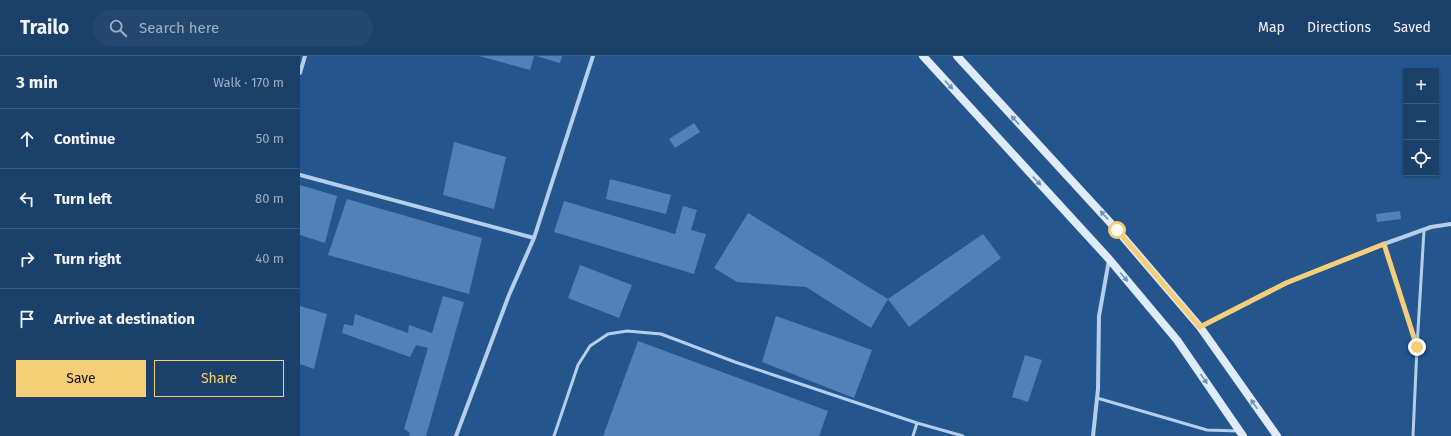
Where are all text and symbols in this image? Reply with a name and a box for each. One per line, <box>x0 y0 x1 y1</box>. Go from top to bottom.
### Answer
search box <box>93 10 373 46</box>
text: Trailo <box>20 16 69 39</box>
icon: search <box>107 17 129 39</box>
text: Search here <box>139 19 219 37</box>
text: Map <box>1258 19 1285 36</box>
text: Directions <box>1307 19 1371 36</box>
text: Saved <box>1393 19 1431 36</box>
map controls <box>1403 68 1439 176</box>
button: + <box>1403 68 1439 104</box>
text: 3 min <box>16 72 58 93</box>
text: Walk · 170 m <box>213 75 284 90</box>
one-way arrow <box>945 80 954 90</box>
button: − <box>1403 104 1439 140</box>
one-way arrow <box>1011 114 1020 125</box>
icon: ahead <box>16 128 38 150</box>
text: Continue <box>54 130 115 148</box>
text: 50 m <box>256 131 284 146</box>
button: locate <box>1403 140 1439 176</box>
one-way arrow <box>1032 176 1041 185</box>
icon: left <box>16 188 38 210</box>
text: Turn left <box>54 190 112 208</box>
text: 80 m <box>255 191 284 206</box>
one-way arrow <box>1099 210 1108 220</box>
route start <box>1108 221 1126 239</box>
icon: right <box>16 248 38 270</box>
text: Turn right <box>54 250 121 268</box>
text: 40 m <box>255 251 284 266</box>
one-way arrow <box>1120 272 1129 282</box>
icon: arrive <box>16 308 38 330</box>
text: Arrive at destination <box>54 310 195 328</box>
route end <box>1408 338 1426 356</box>
button: Save <box>16 360 146 397</box>
button: Share <box>154 360 284 397</box>
one-way arrow <box>1200 374 1208 384</box>
one-way arrow <box>1250 399 1258 409</box>

